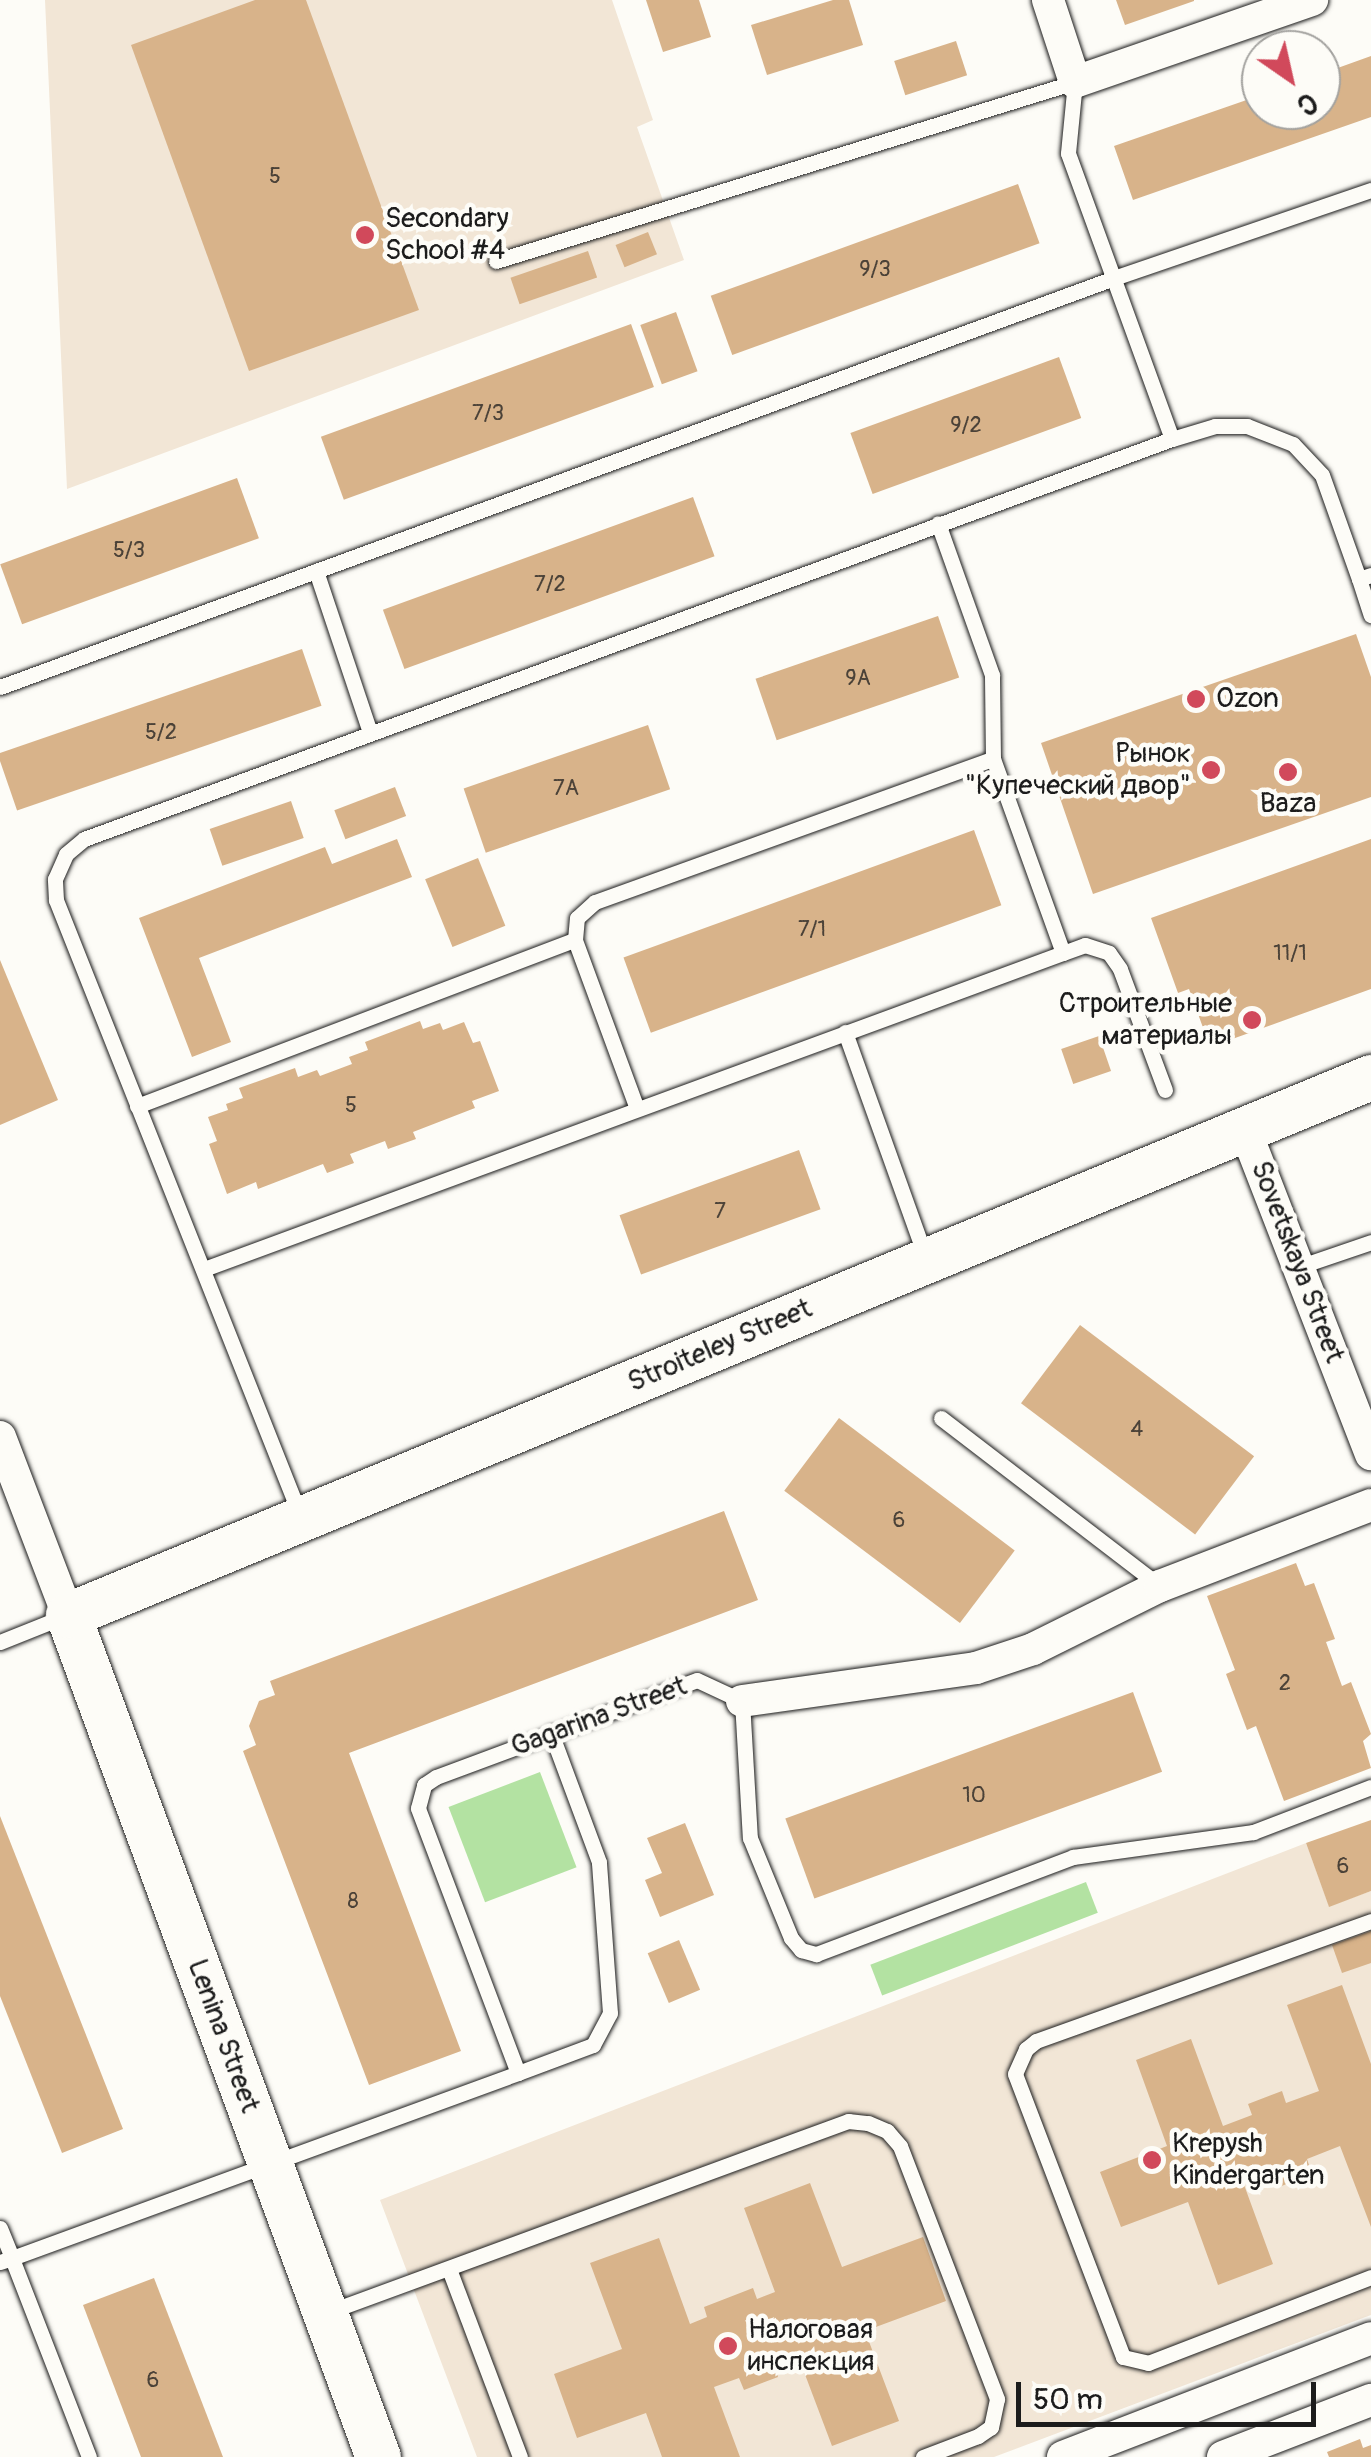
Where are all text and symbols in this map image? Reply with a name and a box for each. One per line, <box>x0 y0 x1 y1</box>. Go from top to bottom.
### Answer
north arrow <box>1241 30 1341 130</box>
text: С <box>1290 84 1324 123</box>
house number: 5 <box>269 164 281 190</box>
place label: Secondary School #4 <box>385 202 509 268</box>
marker: Secondary School #4 <box>354 224 376 246</box>
house number: 9/3 <box>859 257 891 283</box>
house number: 7/3 <box>472 401 504 427</box>
house number: 9/2 <box>950 413 982 439</box>
house number: 5/3 <box>113 538 145 564</box>
house number: 7/2 <box>534 572 566 598</box>
house number: 9А <box>845 666 871 692</box>
place label: Ozon <box>1216 682 1279 716</box>
marker: Ozon <box>1185 688 1207 710</box>
house number: 5/2 <box>145 720 177 746</box>
place label: Рынок "Купеческий двор" <box>965 737 1191 803</box>
marker: Рынок "Купеческий двор" <box>1200 759 1222 781</box>
marker: Baza <box>1277 761 1299 783</box>
house number: 7А <box>553 776 579 802</box>
place label: Baza <box>1260 787 1316 821</box>
house number: 7/1 <box>798 917 826 943</box>
house number: 11/1 <box>1273 941 1307 967</box>
place label: Строительные материалы <box>1059 987 1232 1053</box>
marker: Строительные материалы <box>1241 1009 1263 1031</box>
house number: 5 <box>345 1093 357 1119</box>
street label: Sovetskaya Street <box>1243 1156 1351 1368</box>
house number: 7 <box>714 1199 726 1225</box>
street label: Stroiteley Street <box>623 1292 817 1400</box>
house number: 4 <box>1131 1417 1143 1443</box>
house number: 6 <box>893 1508 905 1534</box>
street label: Gagarina Street <box>507 1670 691 1764</box>
house number: 2 <box>1279 1671 1291 1697</box>
house number: 10 <box>962 1783 986 1809</box>
house number: 6 <box>1337 1854 1349 1880</box>
house number: 8 <box>347 1889 359 1915</box>
street label: Lenina Street <box>180 1955 266 2117</box>
place label: Krepysh Kindergarten <box>1172 2127 1325 2193</box>
marker: Krepysh Kindergarten <box>1141 2149 1163 2171</box>
place label: Налоговая инспекция <box>748 2313 874 2379</box>
marker: Налоговая инспекция <box>717 2335 739 2357</box>
scale bar <box>1021 2362 1321 2424</box>
house number: 6 <box>147 2368 159 2394</box>
text: 50 m <box>1033 2381 1103 2418</box>

